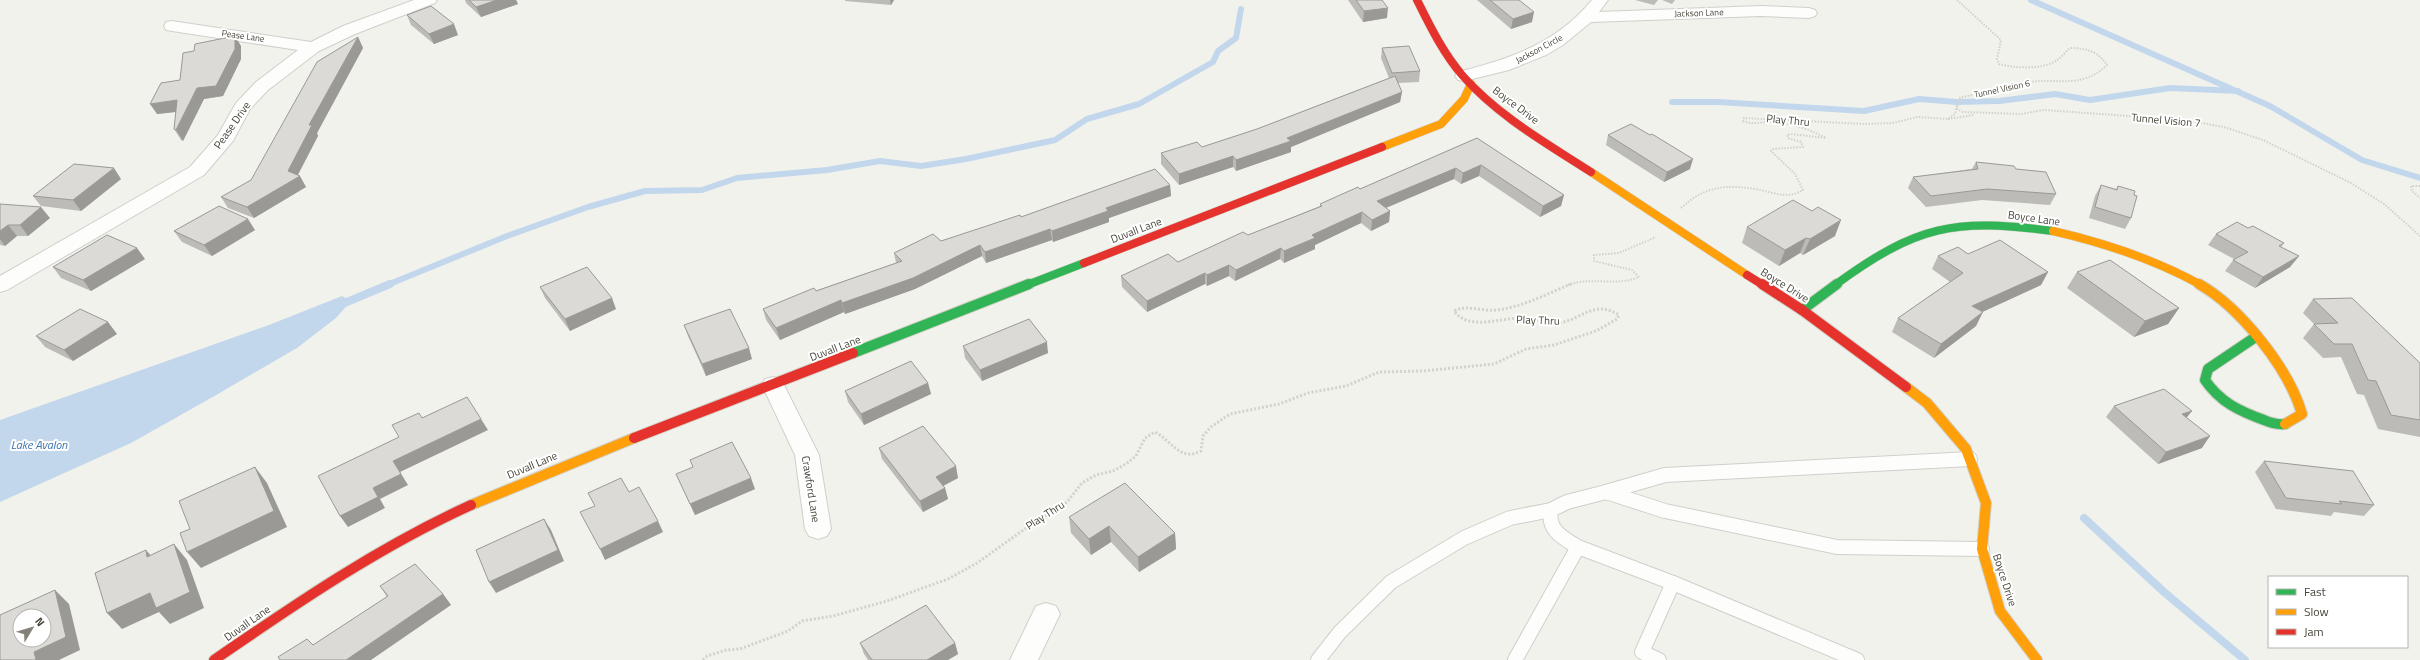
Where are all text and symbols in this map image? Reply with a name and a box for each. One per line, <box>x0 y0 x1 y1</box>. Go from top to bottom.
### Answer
street label: Jackson Lane <box>1674 5 1724 20</box>
street label: Pease Lane <box>221 26 266 45</box>
street label: Jackson Circle <box>1513 31 1565 66</box>
street label: Tunnel Vision 6 <box>1973 76 2031 101</box>
street label: Boyce Drive <box>1489 82 1543 128</box>
street label: Pease Drive <box>210 98 254 152</box>
street label: Tunnel Vision 7 <box>2131 109 2201 131</box>
street label: Play Thru <box>1766 110 1811 130</box>
street label: Boyce Lane <box>2007 206 2062 230</box>
street label: Duvall Lane <box>1108 213 1164 247</box>
street label: Boyce Drive <box>1758 264 1813 306</box>
street label: Play Thru <box>1516 311 1560 329</box>
street label: Duvall Lane <box>807 331 863 365</box>
water label: Lake Avalon <box>11 435 68 454</box>
street label: Duvall Lane <box>504 447 560 483</box>
street label: Crawford Lane <box>798 455 824 524</box>
street label: Play Thru <box>1022 496 1068 534</box>
street label: Boyce Drive <box>1989 552 2021 609</box>
legend <box>2268 576 2408 648</box>
text: Fast <box>2304 582 2327 601</box>
street label: Duvall Lane <box>221 601 274 645</box>
text: Slow <box>2304 602 2329 621</box>
north arrow <box>12 608 52 648</box>
text: N <box>31 614 49 630</box>
text: Jam <box>2304 622 2324 641</box>

